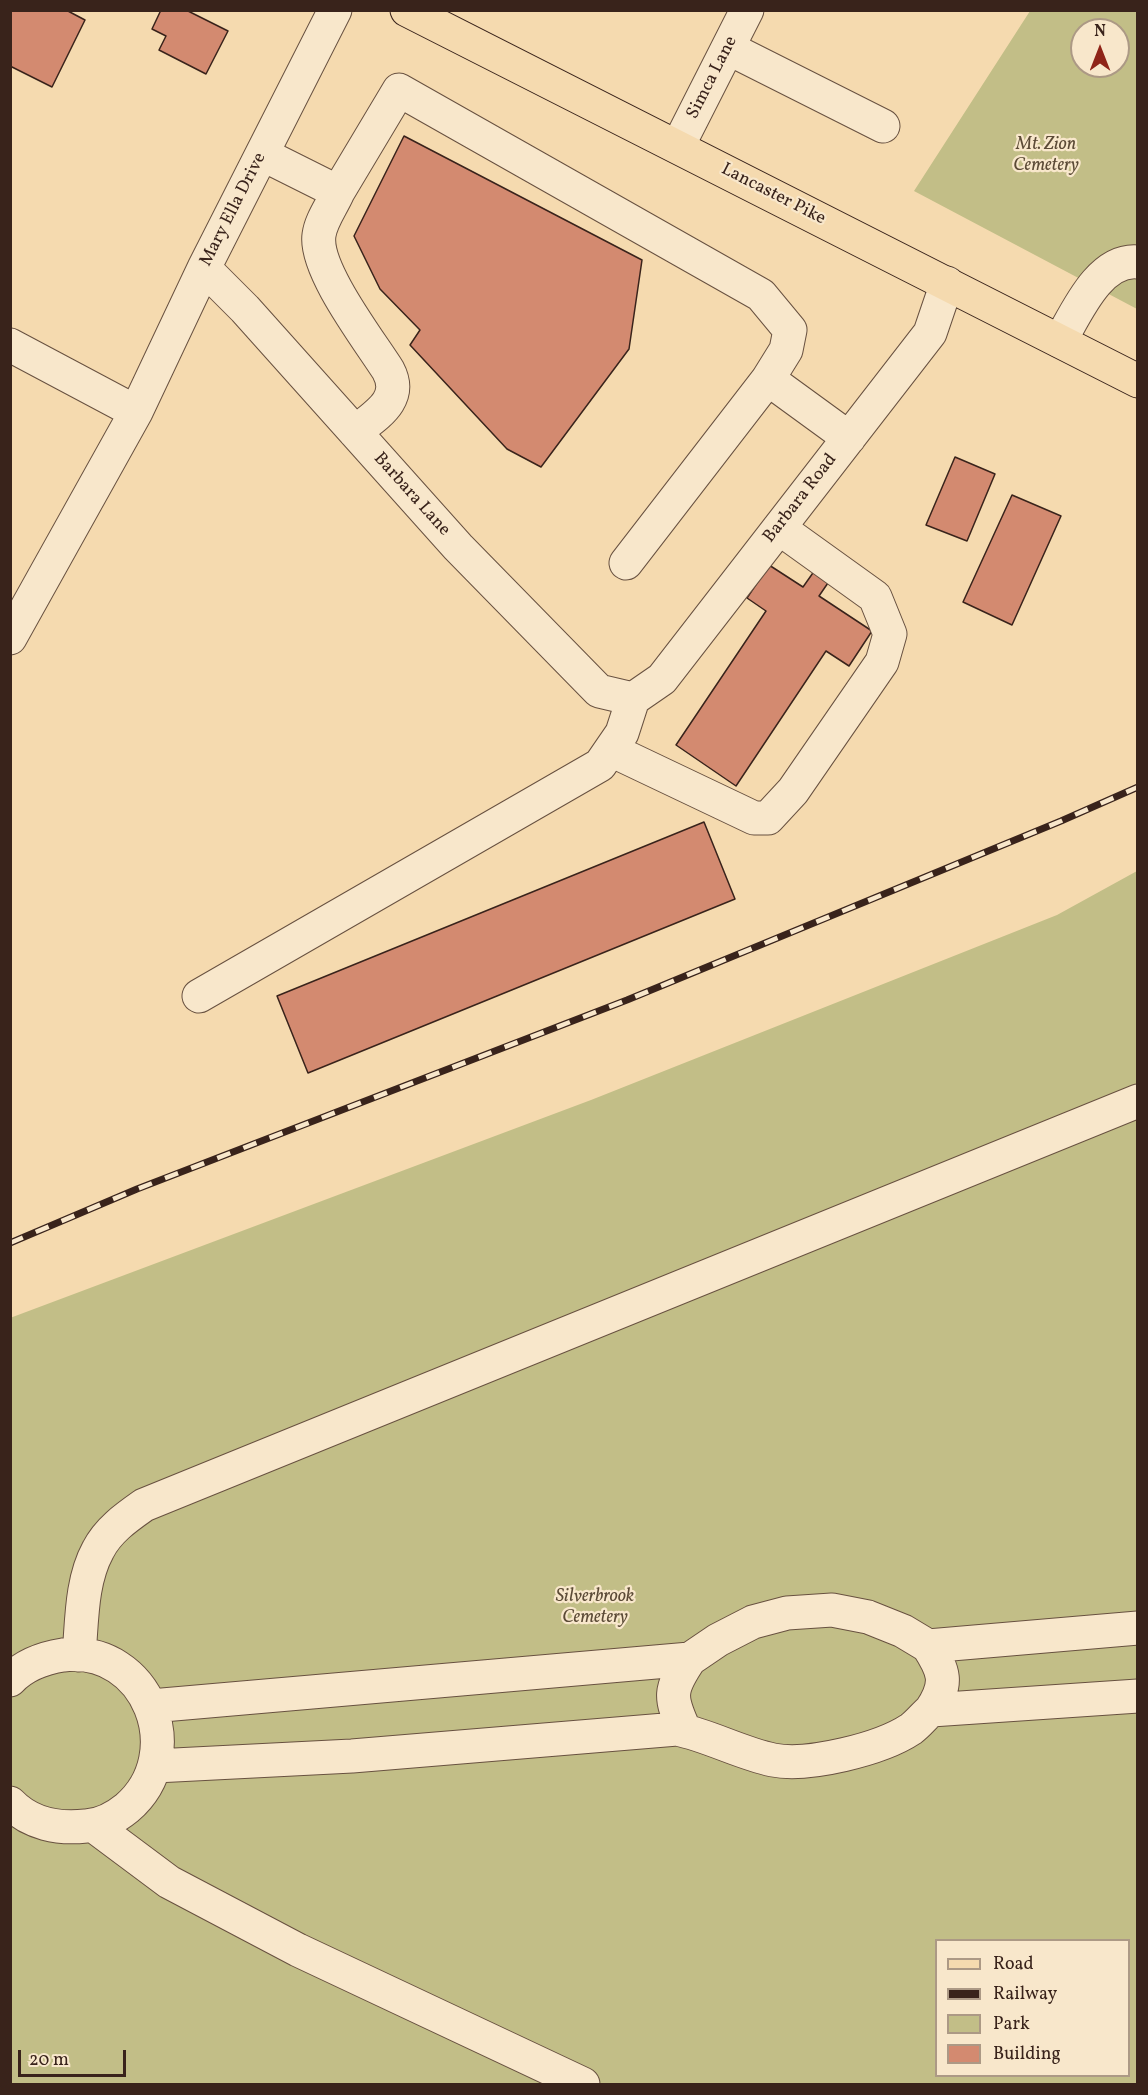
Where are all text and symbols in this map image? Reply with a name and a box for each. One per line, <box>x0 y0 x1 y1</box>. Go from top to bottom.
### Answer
north arrow <box>1070 18 1130 78</box>
text: N <box>1094 21 1106 43</box>
street label: Simca Lane <box>683 33 743 123</box>
park label: Mt. Zion Cemetery <box>1013 135 1079 178</box>
street label: Mary Ella Drive <box>196 150 272 270</box>
street label: Lancaster Pike <box>717 159 829 231</box>
street label: Barbara Lane <box>368 449 454 541</box>
street label: Barbara Road <box>759 450 843 548</box>
park label: Silverbrook Cemetery <box>556 1587 634 1630</box>
legend <box>935 1939 1130 2077</box>
text: Road <box>993 1952 1034 1977</box>
text: Railway <box>993 1982 1057 2007</box>
text: Park <box>993 2012 1030 2037</box>
scale bar <box>21 2038 129 2076</box>
text: Building <box>993 2042 1061 2067</box>
text: 20 m <box>29 2048 69 2073</box>

